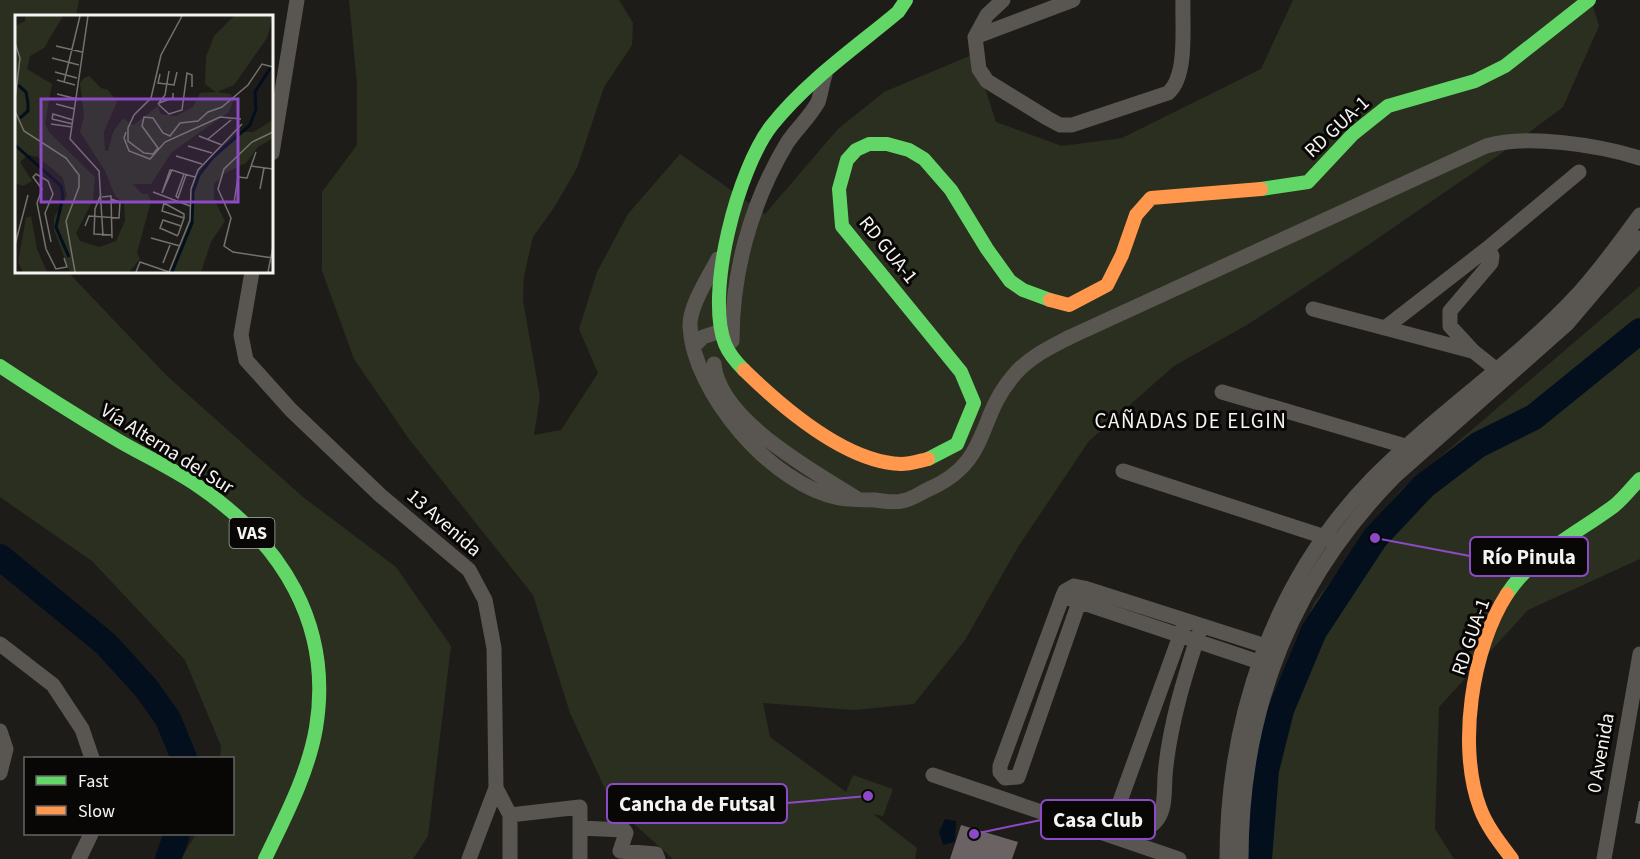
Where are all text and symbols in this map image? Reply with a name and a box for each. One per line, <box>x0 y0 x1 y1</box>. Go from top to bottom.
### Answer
inset map <box>15 15 273 273</box>
street label: RD GUA-1 <box>1298 90 1376 164</box>
street label: RD GUA-1 <box>852 210 924 290</box>
street label: Vía Alterna del Sur <box>95 397 239 501</box>
district label: CAÑADAS DE ELGIN <box>1095 406 1287 436</box>
street label: 13 Avenida <box>401 483 487 563</box>
road number: VAS <box>230 518 274 548</box>
callout: Río Pinula <box>1470 537 1588 576</box>
text: Río Pinula <box>1482 542 1576 572</box>
street label: RD GUA-1 <box>1445 595 1497 679</box>
street label: 0 Avenida <box>1580 711 1622 795</box>
legend <box>24 757 234 835</box>
text: Fast <box>78 769 109 794</box>
callout: Cancha de Futsal <box>607 784 787 823</box>
text: Cancha de Futsal <box>619 789 775 819</box>
text: Slow <box>78 799 115 824</box>
callout: Casa Club <box>1041 800 1155 839</box>
text: Casa Club <box>1053 805 1143 835</box>

